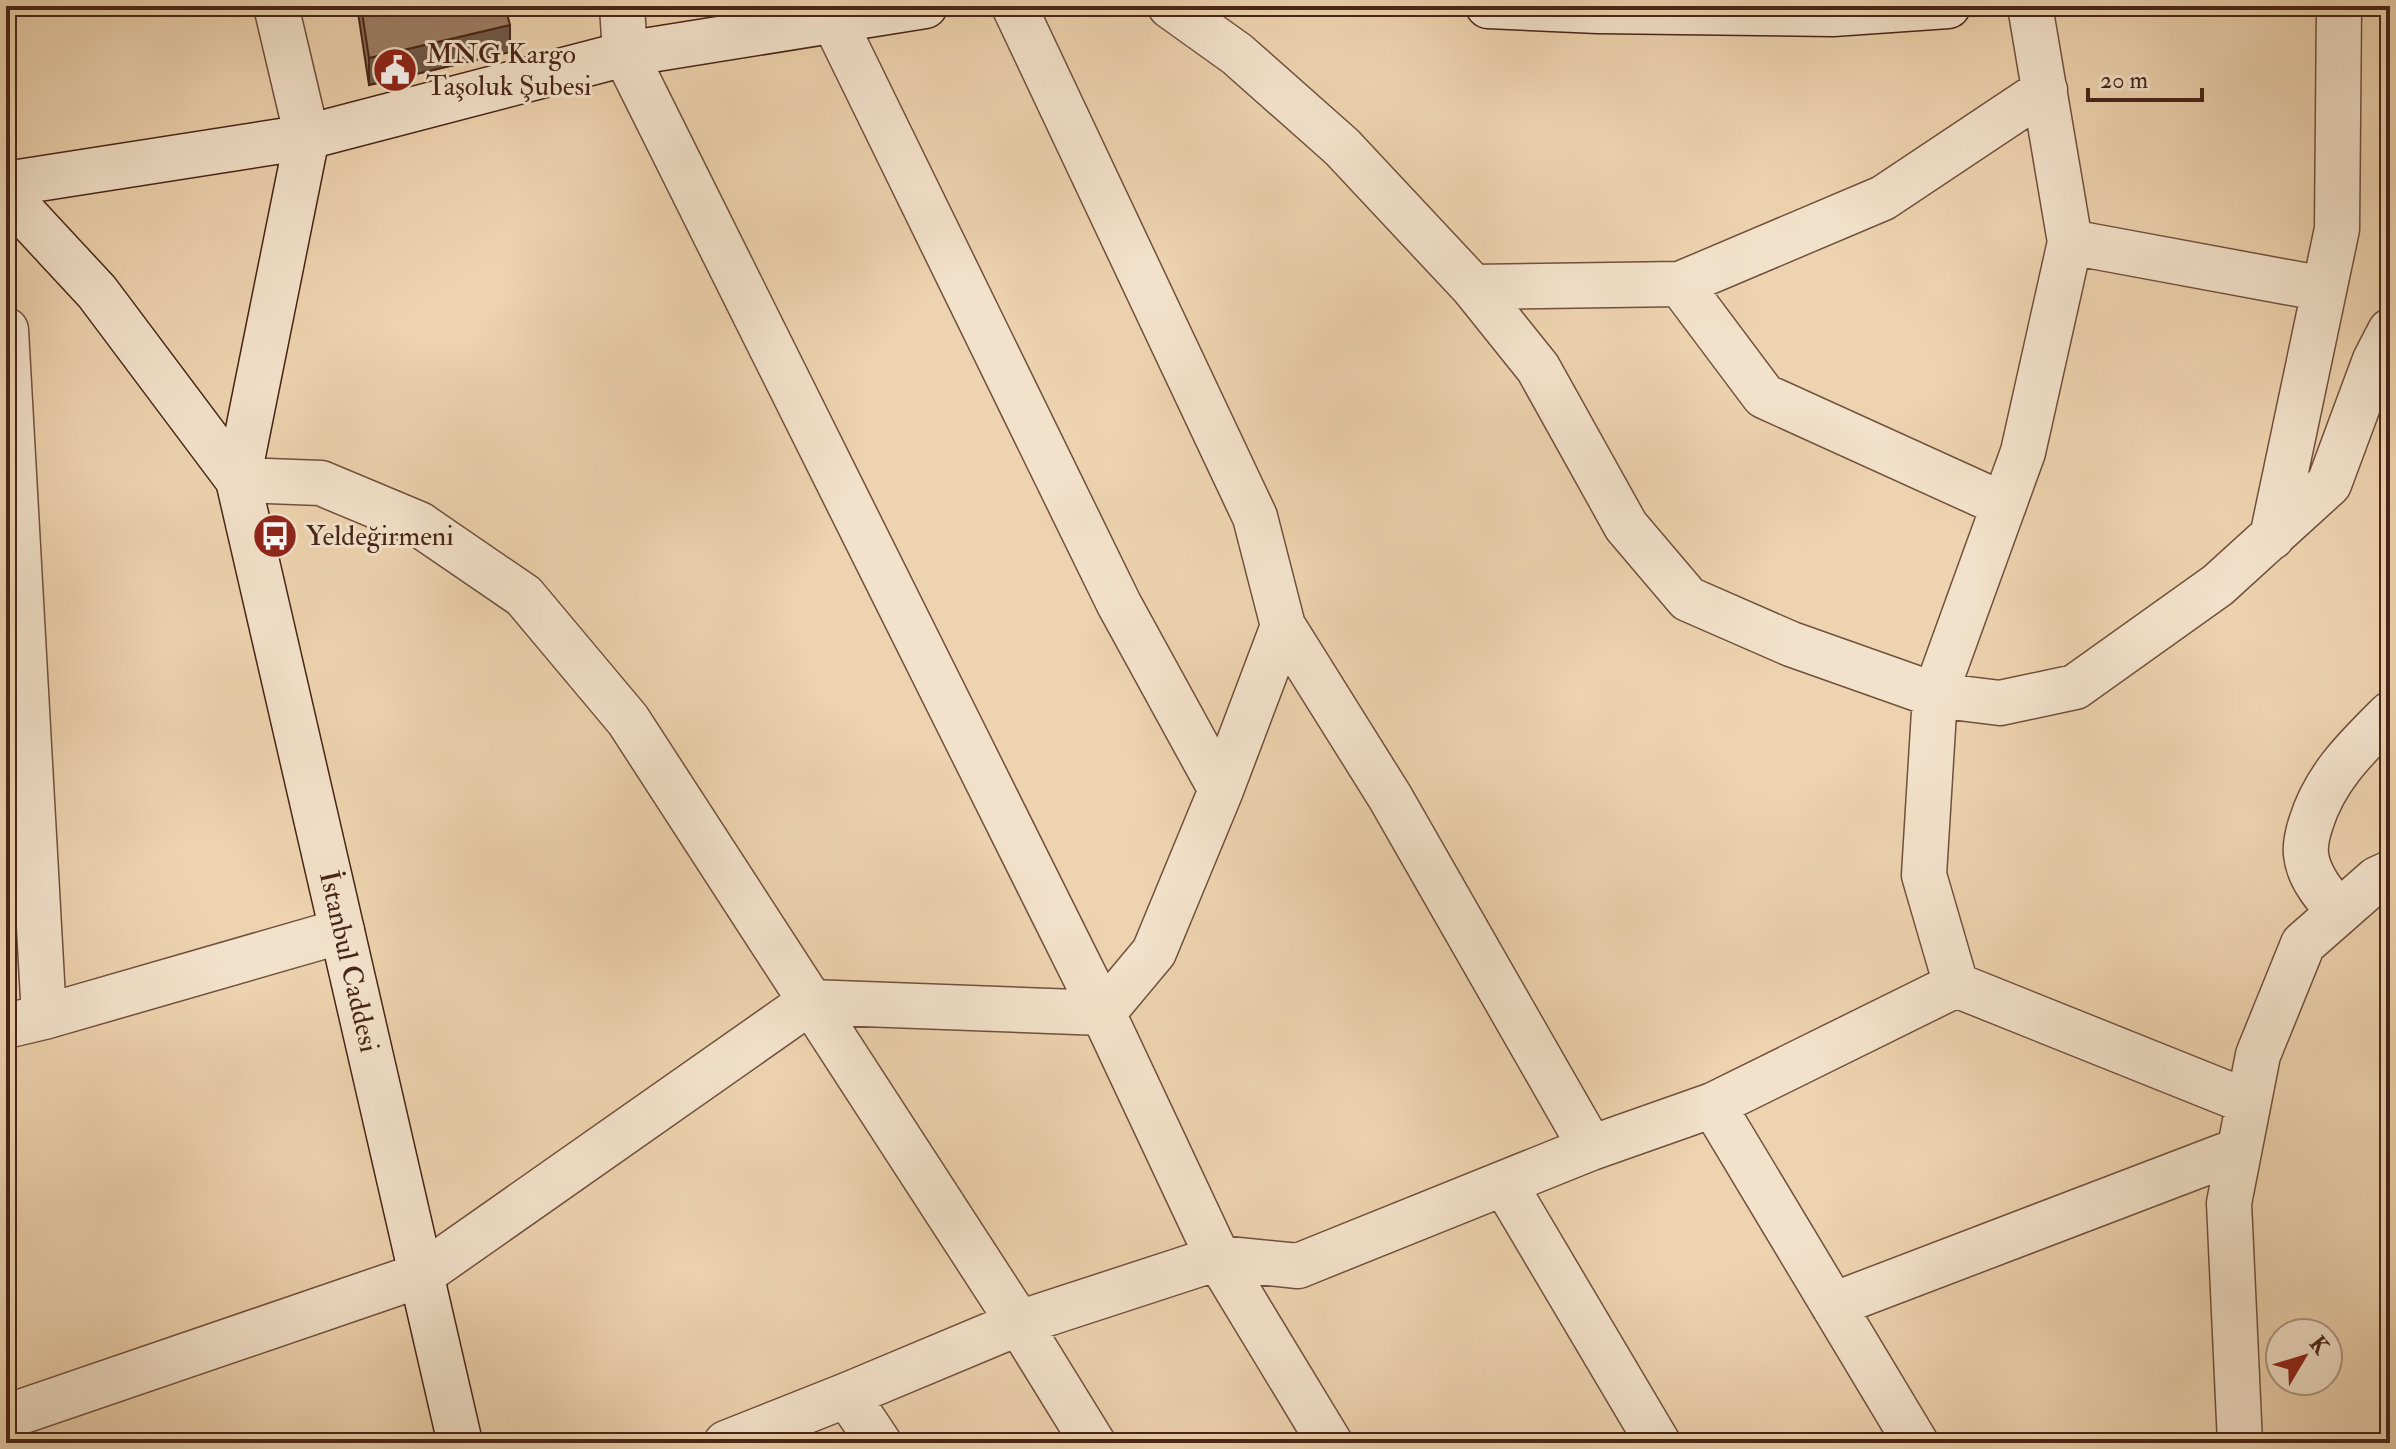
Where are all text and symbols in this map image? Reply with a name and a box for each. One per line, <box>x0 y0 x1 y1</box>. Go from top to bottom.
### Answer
place label: MNG Kargo Taşoluk Şubesi <box>426 37 591 104</box>
public building icon: MNG Kargo Taşoluk Şubesi <box>371 46 419 94</box>
scale bar <box>2088 52 2202 102</box>
text: 20 m <box>2100 65 2149 96</box>
bus stop icon: Yeldeğirmeni <box>251 512 299 560</box>
place label: Yeldeğirmeni <box>306 519 454 554</box>
street label: İstanbul Caddesi <box>311 867 387 1056</box>
north arrow <box>2264 1317 2344 1397</box>
text: K <box>2303 1331 2335 1360</box>

